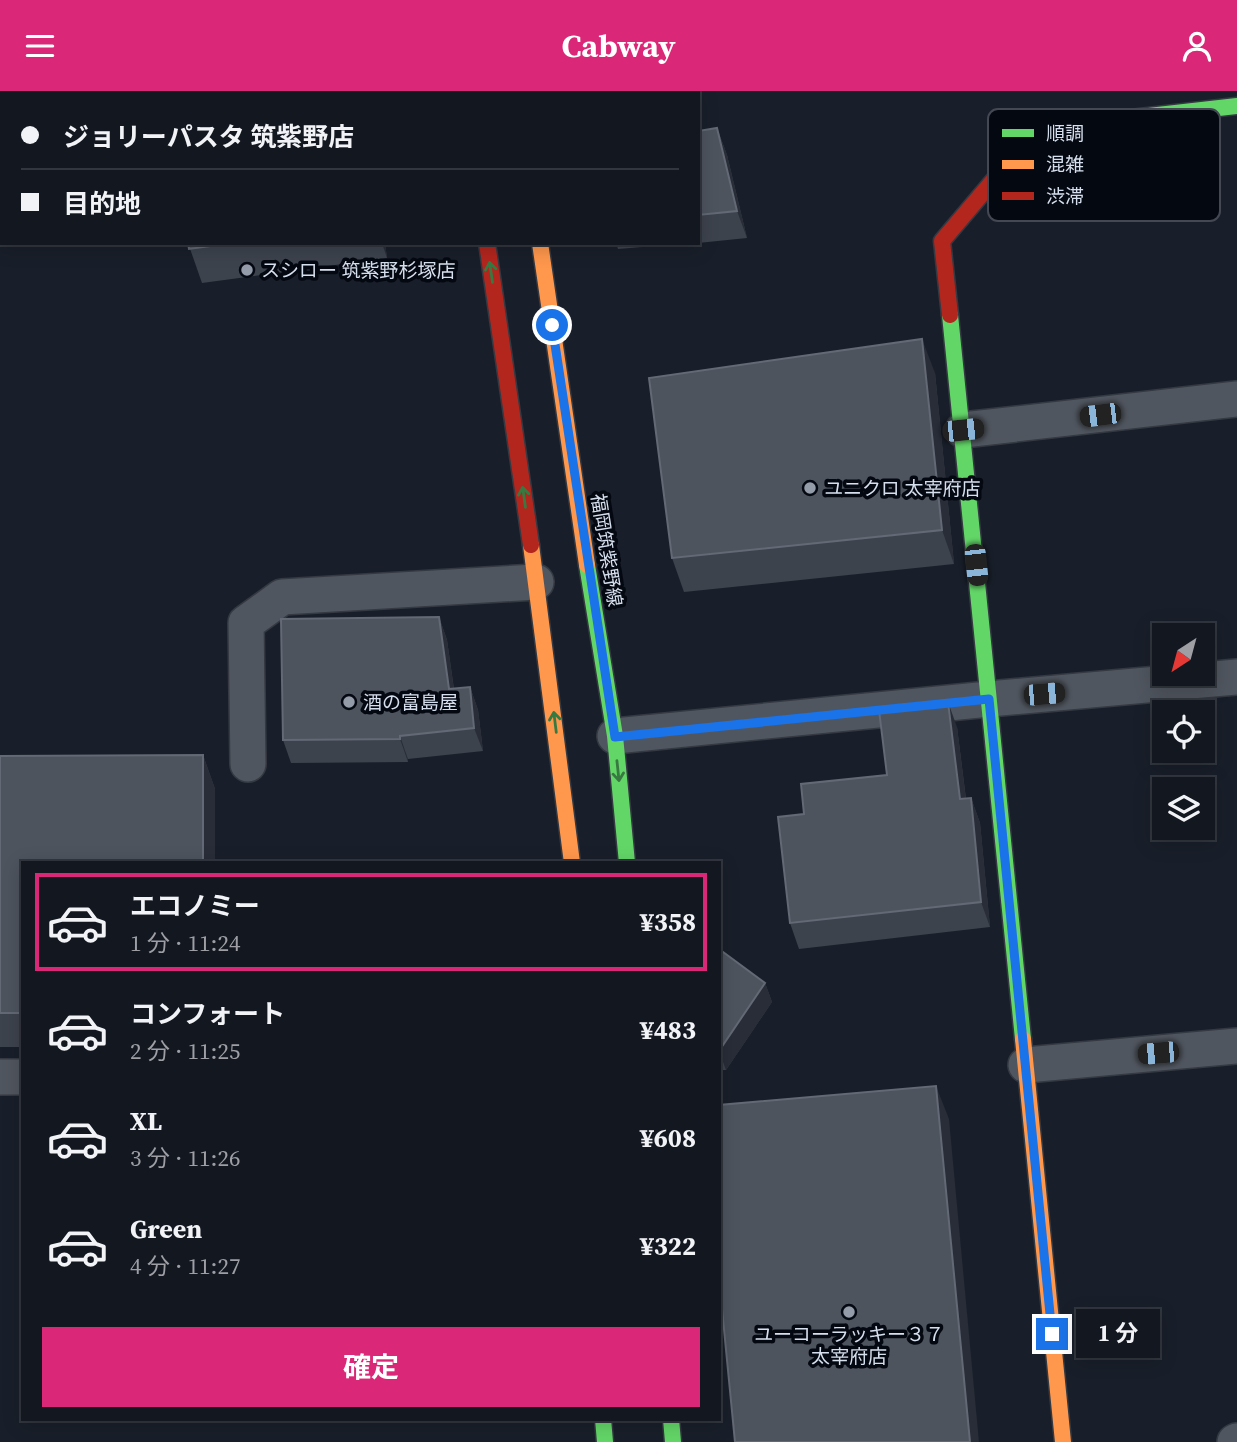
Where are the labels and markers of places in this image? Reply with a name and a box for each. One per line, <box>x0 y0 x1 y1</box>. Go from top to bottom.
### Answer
place label: スシロー 筑紫野杉塚店 <box>261 257 455 283</box>
marker: スシロー 筑紫野杉塚店 <box>239 262 255 278</box>
place label: ユニクロ 太宰府店 <box>824 475 980 501</box>
marker: ユニクロ 太宰府店 <box>802 480 818 496</box>
place label: 酒の富島屋 <box>363 689 458 715</box>
marker: 酒の富島屋 <box>341 694 357 710</box>
marker: ユーコーラッキー３７ 太宰府店 <box>841 1304 857 1320</box>
place label: ユーコーラッキー３７ 太宰府店 <box>754 1321 944 1369</box>

